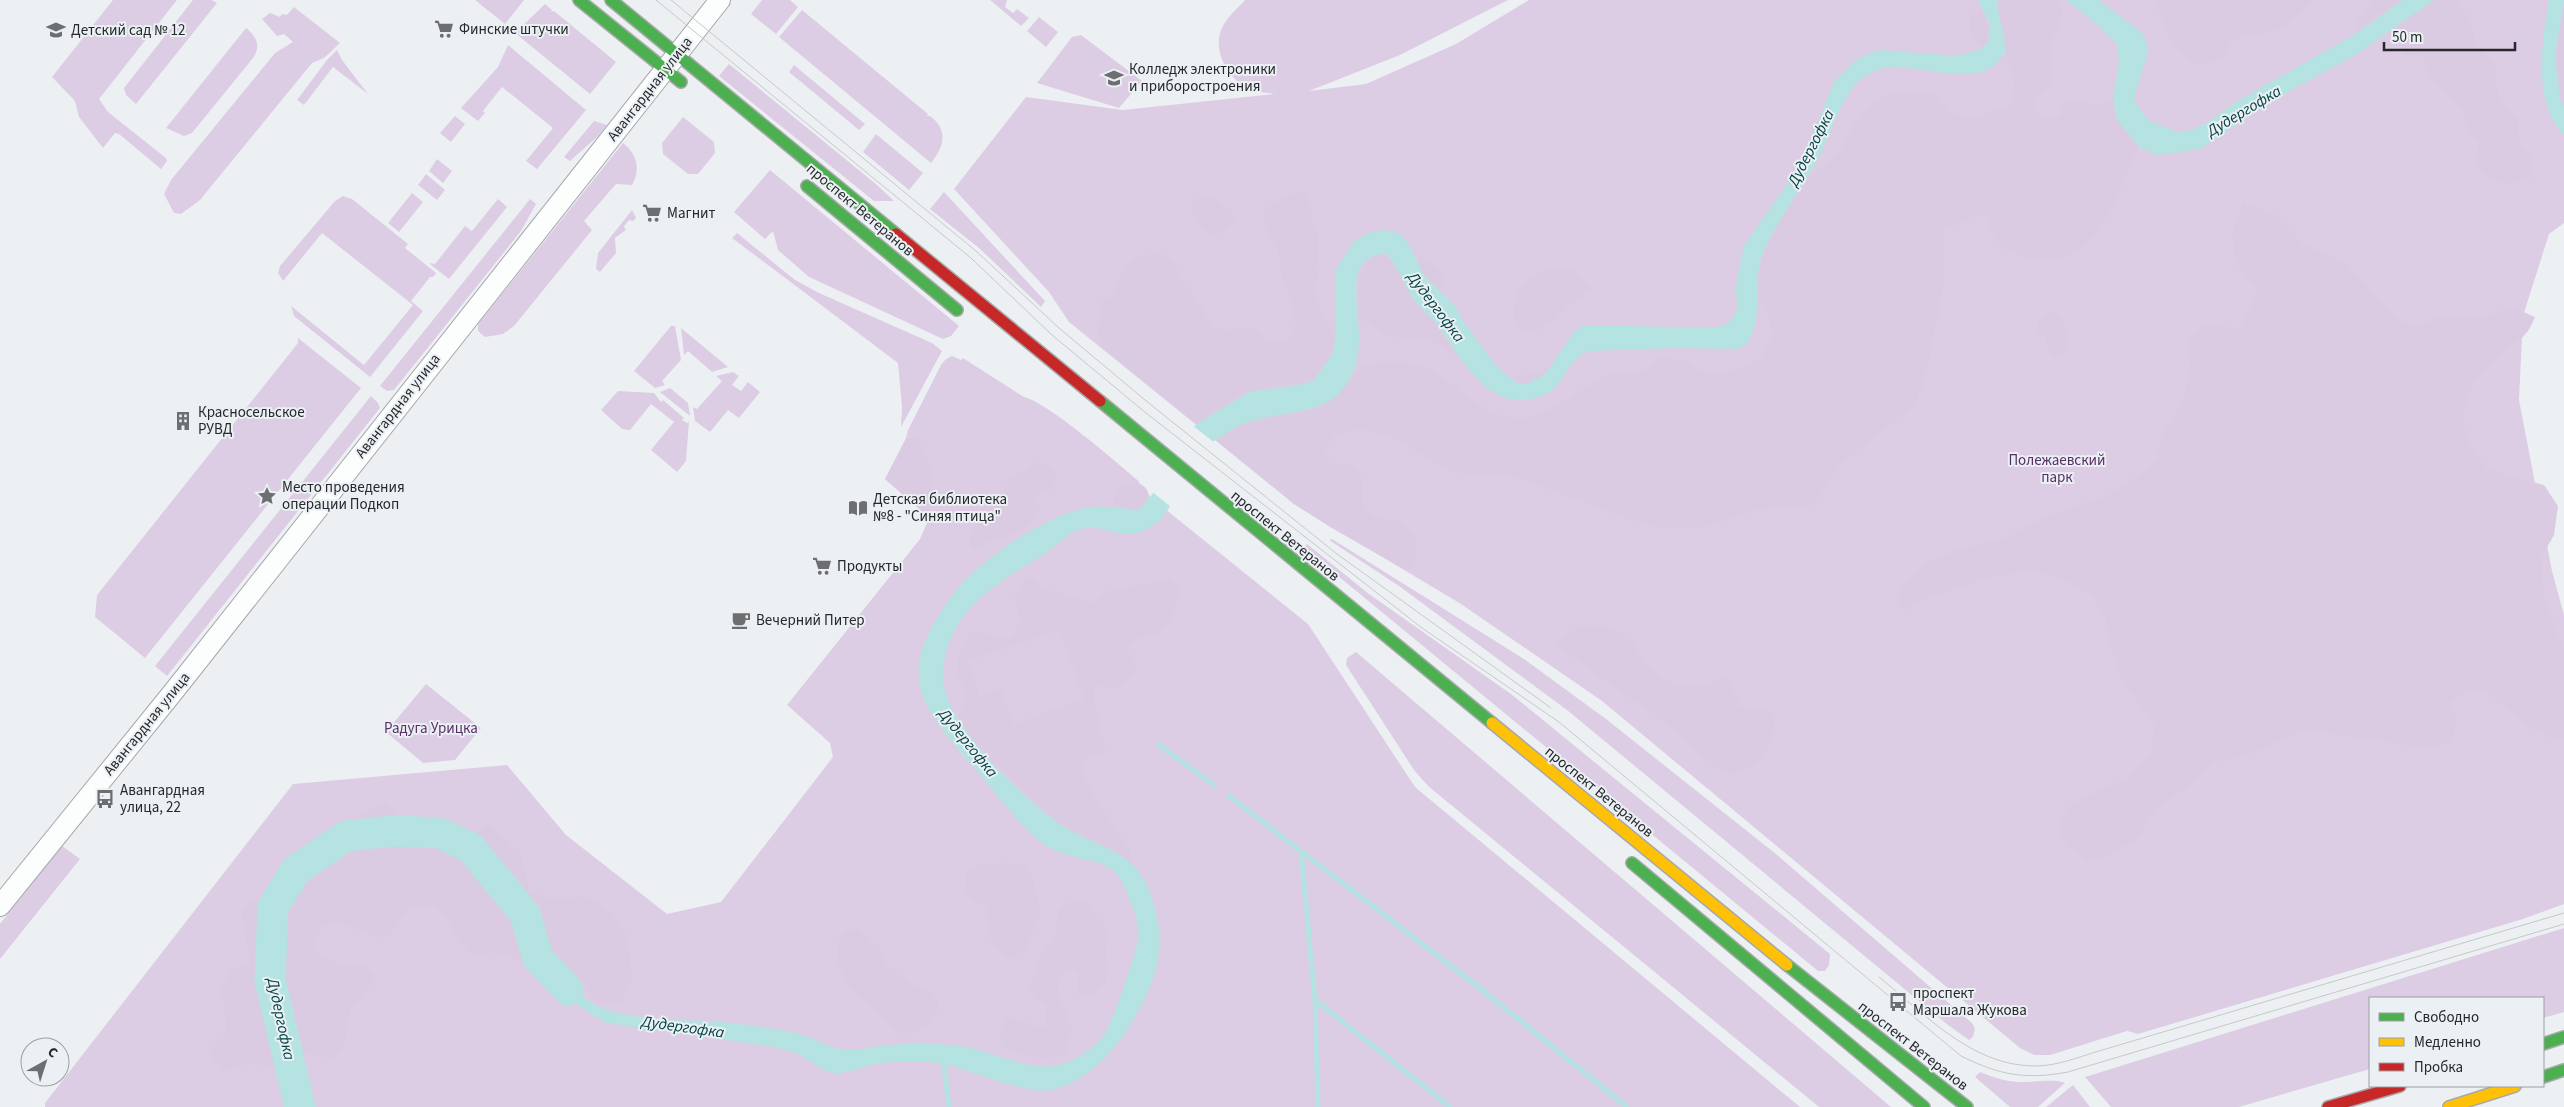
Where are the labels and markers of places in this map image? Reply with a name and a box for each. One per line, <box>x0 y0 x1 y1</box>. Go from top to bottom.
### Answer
supermarket icon: Финские штучки <box>433 18 455 40</box>
school or university icon: Детский сад № 12 <box>45 19 67 41</box>
place label: Финские штучки <box>459 19 569 40</box>
place label: Детский сад № 12 <box>71 20 185 41</box>
place label: Колледж электроники и приборостроения <box>1129 59 1276 97</box>
school or university icon: Колледж электроники и приборостроения <box>1103 67 1125 89</box>
supermarket icon: Магнит <box>641 202 663 224</box>
place label: Магнит <box>667 203 716 224</box>
place label: Красносельское РУВД <box>198 402 305 440</box>
building icon: Красносельское РУВД <box>172 410 194 432</box>
place label: Место проведения операции Подкоп <box>282 477 405 515</box>
place icon: Место проведения операции Подкоп <box>256 485 278 507</box>
place label: Детская библиотека №8 - "Синяя птица" <box>873 489 1007 527</box>
library icon: Детская библиотека №8 - "Синяя птица" <box>847 497 869 519</box>
supermarket icon: Продукты <box>811 555 833 577</box>
place label: Продукты <box>837 556 902 577</box>
cafe icon: Вечерний Питер <box>730 609 752 631</box>
place label: Вечерний Питер <box>756 610 865 631</box>
place label: Авангардная улица, 22 <box>120 780 205 818</box>
bus stop icon: Авангардная улица, 22 <box>94 788 116 810</box>
place label: проспект Маршала Жукова <box>1913 983 2027 1021</box>
bus stop icon: проспект Маршала Жукова <box>1887 991 1909 1013</box>

